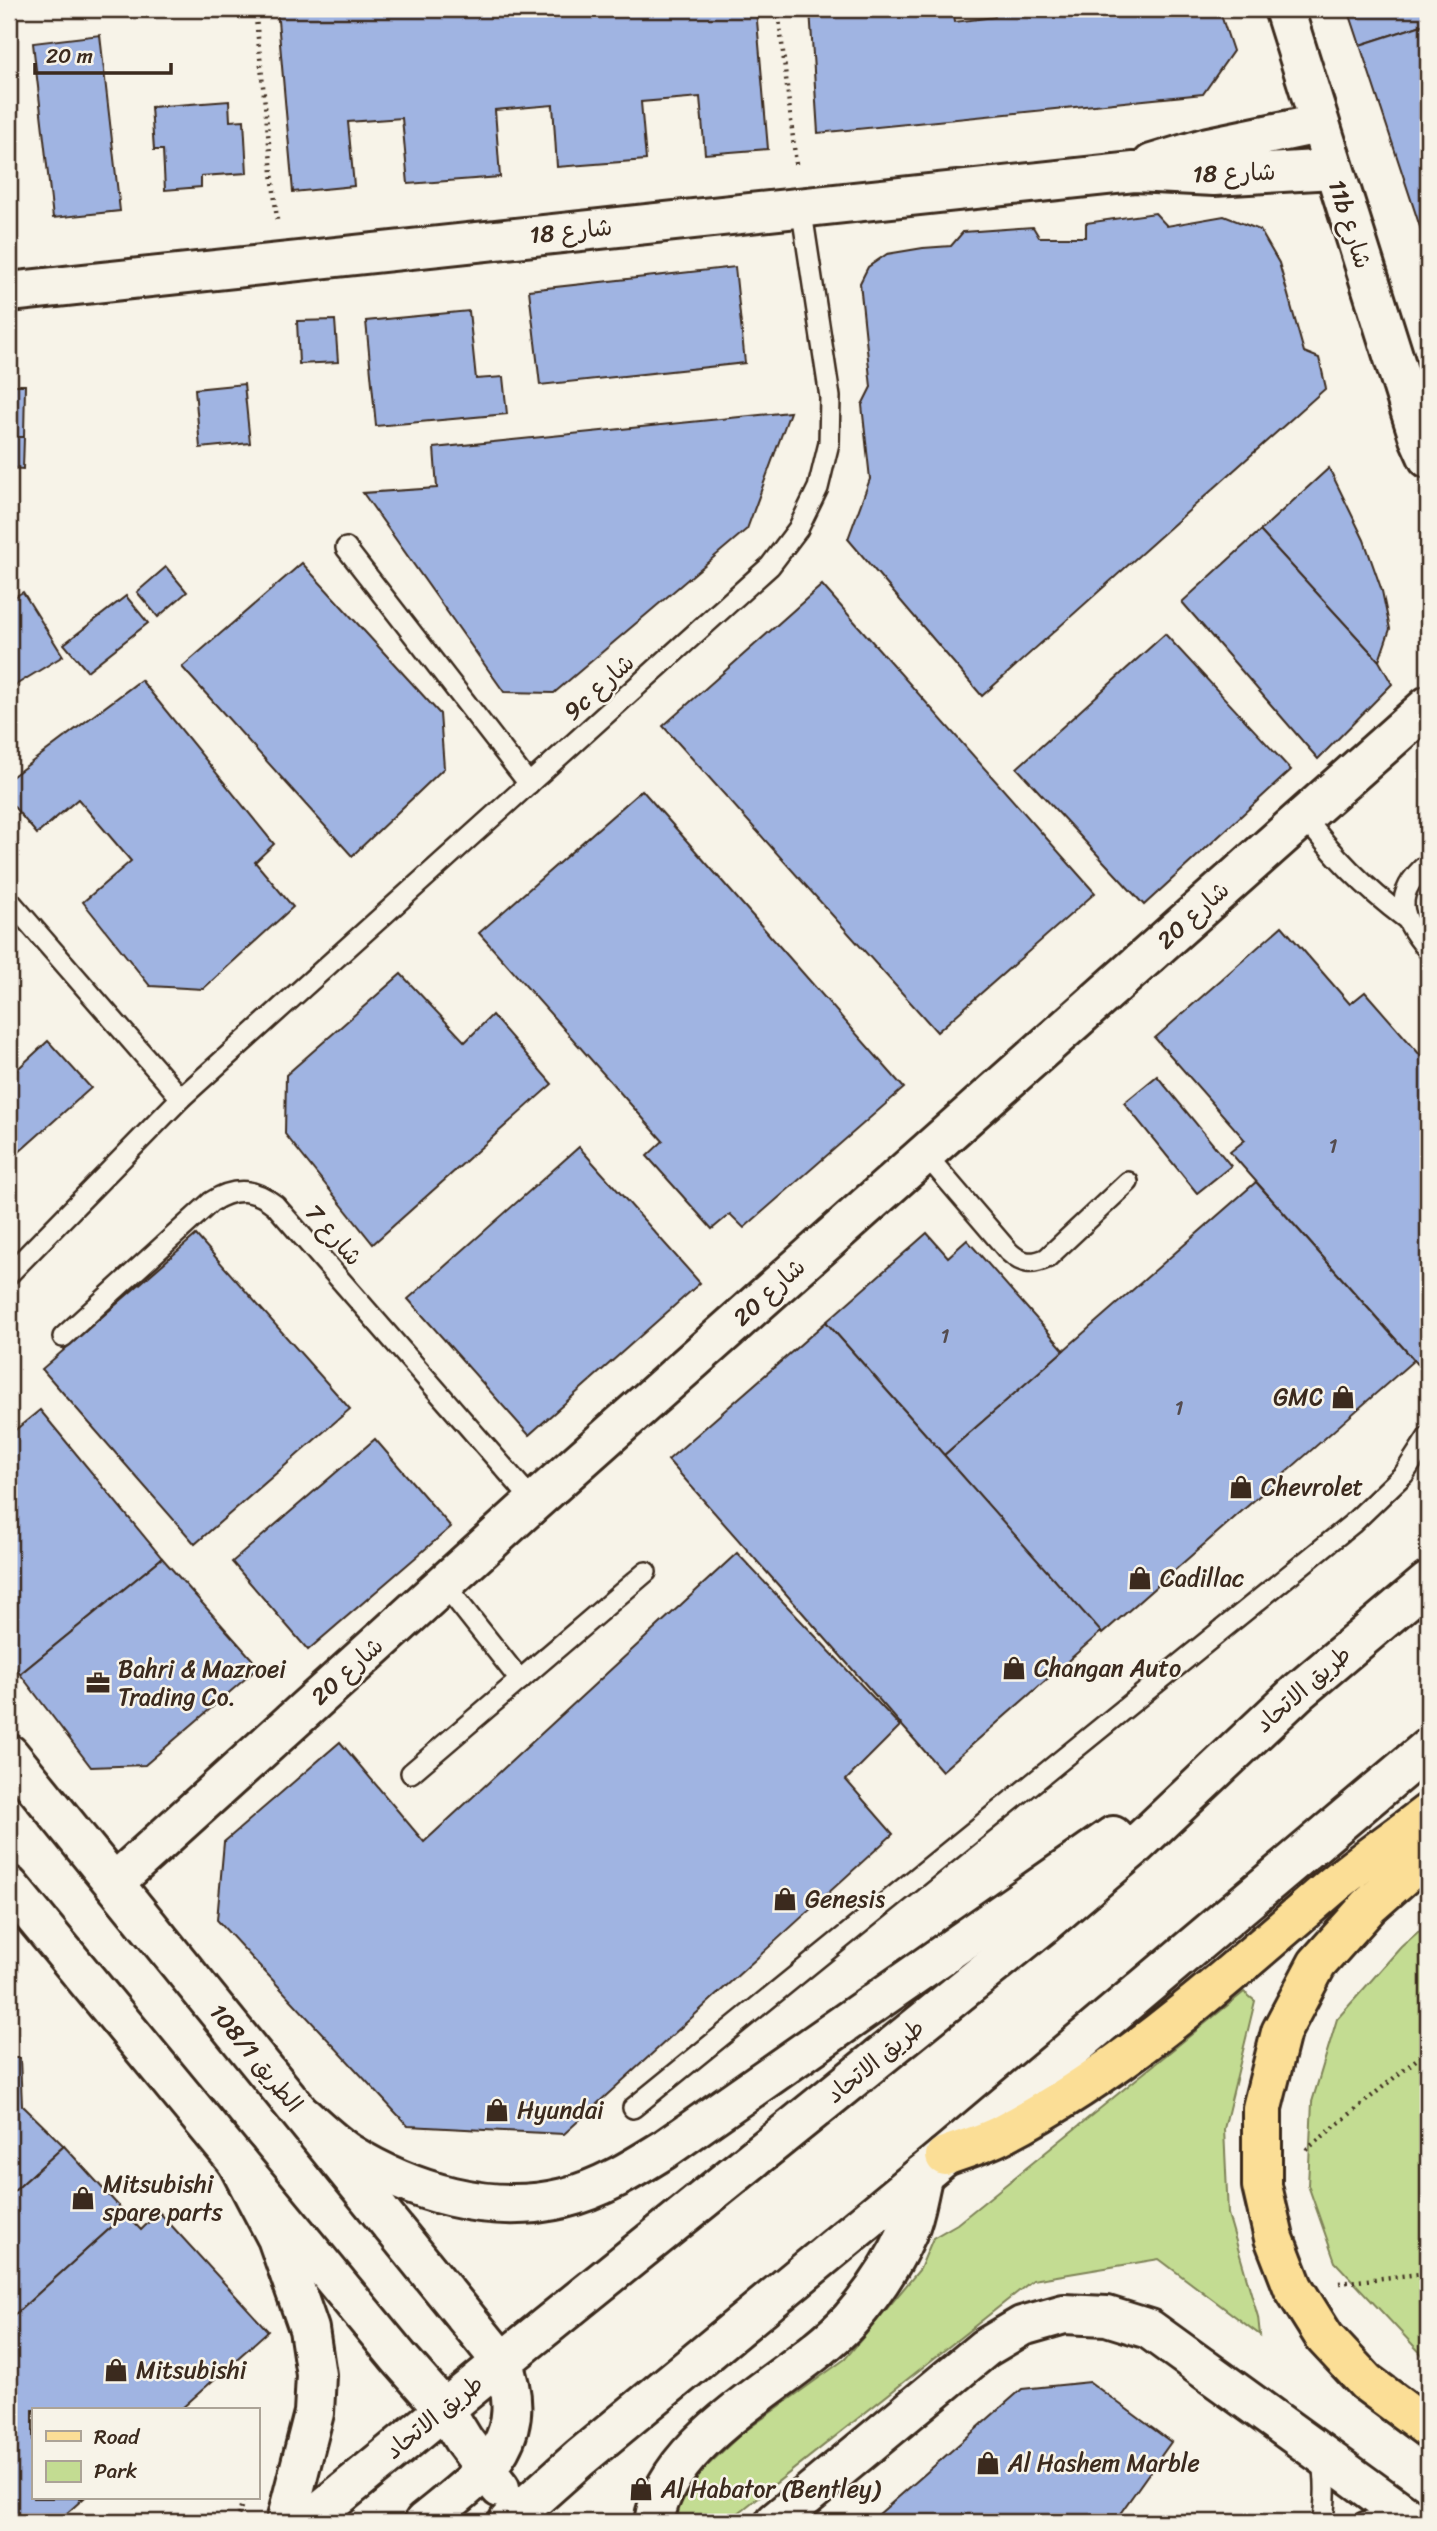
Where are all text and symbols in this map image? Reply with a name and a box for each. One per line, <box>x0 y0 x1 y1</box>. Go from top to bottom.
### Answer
scale bar <box>35 32 172 76</box>
text: 20 m <box>46 37 93 75</box>
street label: شارع 18 <box>1192 151 1276 195</box>
street label: 11b شارع <box>1316 174 1384 274</box>
street label: شارع 18 <box>528 206 614 256</box>
street label: 9c شارع <box>553 643 645 731</box>
street label: شارع 20 <box>1147 870 1239 960</box>
house number: 1 <box>1328 1127 1338 1165</box>
street label: شارع 7 <box>295 1194 373 1276</box>
street label: شارع 20 <box>723 1247 815 1337</box>
house number: 1 <box>940 1317 950 1355</box>
place label: GMC <box>1273 1376 1323 1418</box>
shop icon: GMC <box>1329 1383 1357 1411</box>
house number: 1 <box>1174 1389 1184 1427</box>
place label: Chevrolet <box>1261 1466 1363 1508</box>
shop icon: Chevrolet <box>1227 1473 1255 1501</box>
place label: Cadillac <box>1160 1557 1244 1599</box>
shop icon: Cadillac <box>1126 1564 1154 1592</box>
street label: شارع 20 <box>301 1626 393 1716</box>
street label: طريق الاتحاد <box>1245 1635 1361 1743</box>
place label: Changan Auto <box>1034 1647 1181 1689</box>
place label: Bahri & Mazroei Trading Co. <box>118 1648 286 1718</box>
shop icon: Changan Auto <box>1000 1654 1028 1682</box>
office icon: Bahri & Mazroei Trading Co. <box>84 1669 112 1697</box>
place label: Genesis <box>805 1878 885 1920</box>
shop icon: Genesis <box>771 1885 799 1913</box>
street label: 108/1 الطريق <box>198 1994 314 2122</box>
street label: طريق الاتحاد <box>816 2008 934 2114</box>
place label: Hyundai <box>517 2089 604 2131</box>
shop icon: Hyundai <box>483 2096 511 2124</box>
place label: Mitsubishi spare parts <box>102 2163 223 2233</box>
shop icon: Mitsubishi spare parts <box>69 2184 97 2212</box>
place label: Mitsubishi <box>136 2349 248 2391</box>
shop icon: Mitsubishi <box>102 2356 130 2384</box>
street label: طريق الاتحاد <box>375 2364 493 2470</box>
legend <box>32 2408 259 2500</box>
text: Road <box>94 2418 141 2456</box>
place label: Al Hashem Marble <box>1007 2442 1200 2484</box>
shop icon: Al Hashem Marble <box>974 2449 1002 2477</box>
text: Park <box>94 2452 137 2490</box>
place label: Al Habator (Bentley) <box>660 2468 882 2510</box>
shop icon: Al Habator (Bentley) <box>627 2475 655 2503</box>

